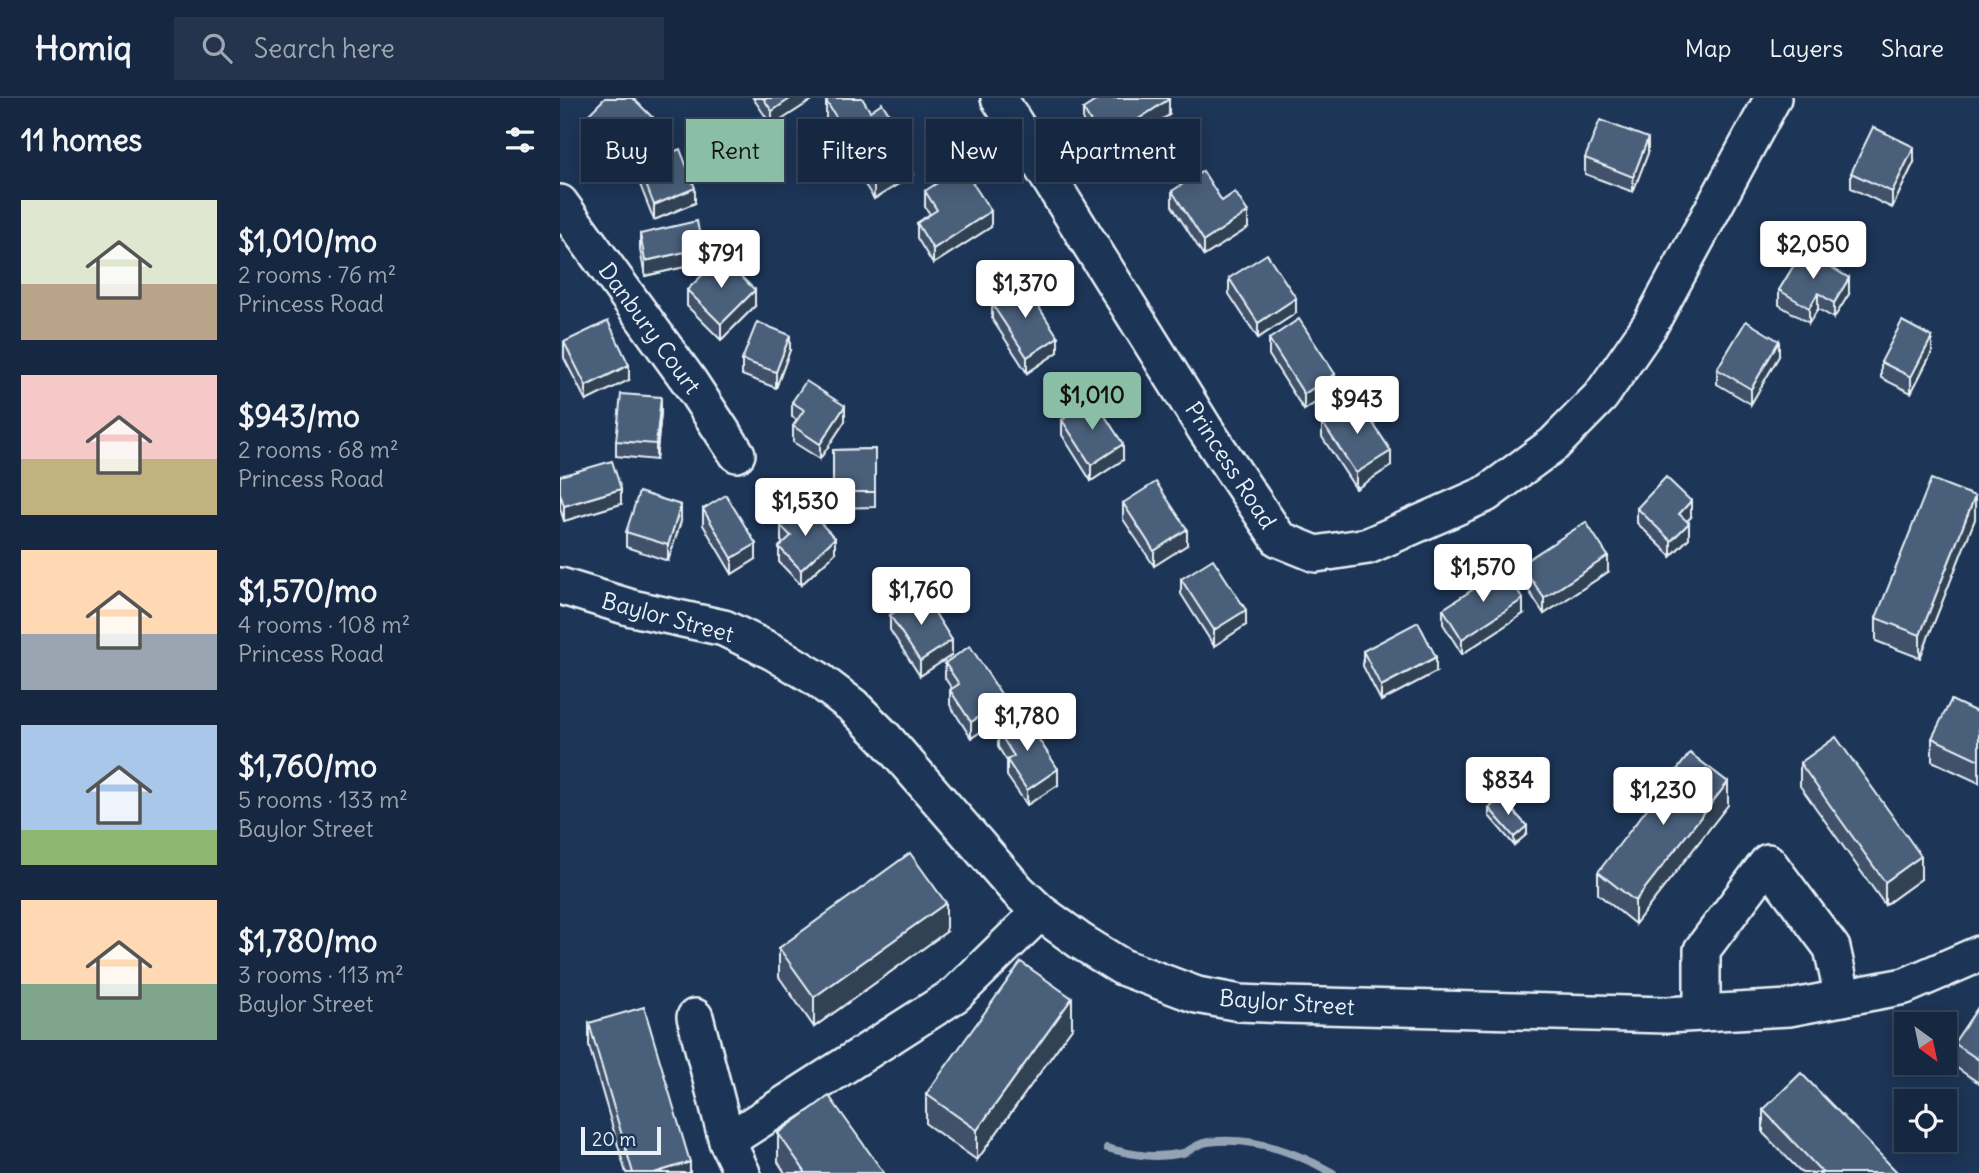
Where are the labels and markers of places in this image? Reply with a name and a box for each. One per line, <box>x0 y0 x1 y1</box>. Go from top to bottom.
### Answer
pin: $2,050 <box>1756 222 1870 281</box>
pin: $791 <box>680 230 762 290</box>
pin: $1,370 <box>968 260 1082 320</box>
pin: $1,010 <box>1035 372 1149 432</box>
pin: $943 <box>1316 376 1398 436</box>
pin: $1,530 <box>748 478 862 538</box>
pin: $1,570 <box>1426 545 1540 604</box>
pin: $1,760 <box>864 568 978 627</box>
pin: $1,780 <box>970 694 1084 753</box>
pin: $834 <box>1467 758 1549 817</box>
pin: $1,230 <box>1606 768 1720 827</box>

